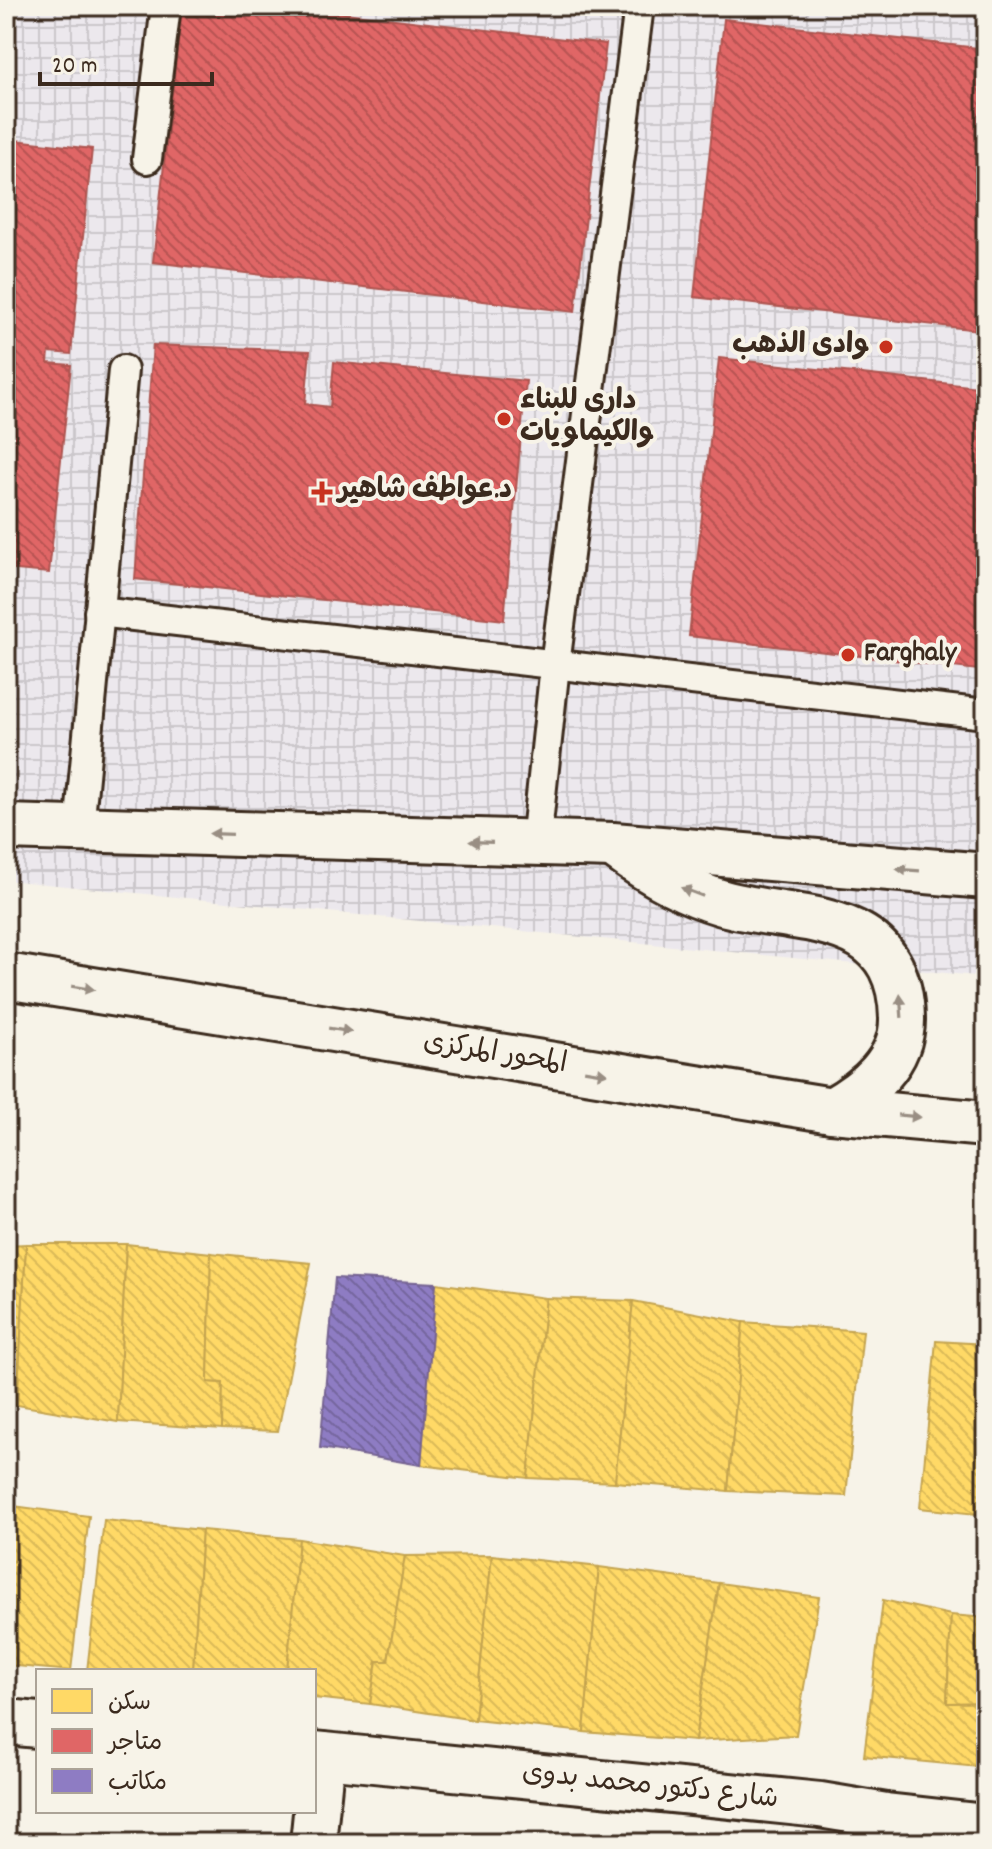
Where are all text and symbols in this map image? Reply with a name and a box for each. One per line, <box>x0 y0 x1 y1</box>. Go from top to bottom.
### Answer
scale bar <box>40 36 212 86</box>
text: 20 m <box>52 50 98 84</box>
place label: وادى الذهب <box>732 327 870 367</box>
marker: وادى الذهب <box>877 338 895 356</box>
place label: دارى للبناء والكيماويات <box>520 383 655 455</box>
marker: دارى للبناء والكيماويات <box>495 410 513 428</box>
place label: د.عواطف شاهير <box>335 472 512 512</box>
marker: د.عواطف شاهير <box>313 483 331 501</box>
place label: Farghaly <box>864 635 958 675</box>
marker: Farghaly <box>839 646 857 664</box>
one-way arrow <box>208 827 233 840</box>
one-way arrow <box>468 835 493 848</box>
one-way arrow <box>895 863 920 876</box>
one-way arrow <box>680 885 704 898</box>
one-way arrow <box>71 982 96 995</box>
one-way arrow <box>894 994 907 1019</box>
one-way arrow <box>327 1024 352 1037</box>
street label: المحور المركزى <box>420 1024 570 1086</box>
one-way arrow <box>584 1066 609 1078</box>
one-way arrow <box>897 1110 922 1123</box>
legend <box>36 1669 316 1813</box>
text: سكن <box>108 1687 151 1721</box>
text: متاجر <box>106 1727 162 1761</box>
street label: شارع دكتور محمد بدوى <box>520 1755 780 1821</box>
text: مكاتب <box>108 1767 167 1801</box>

